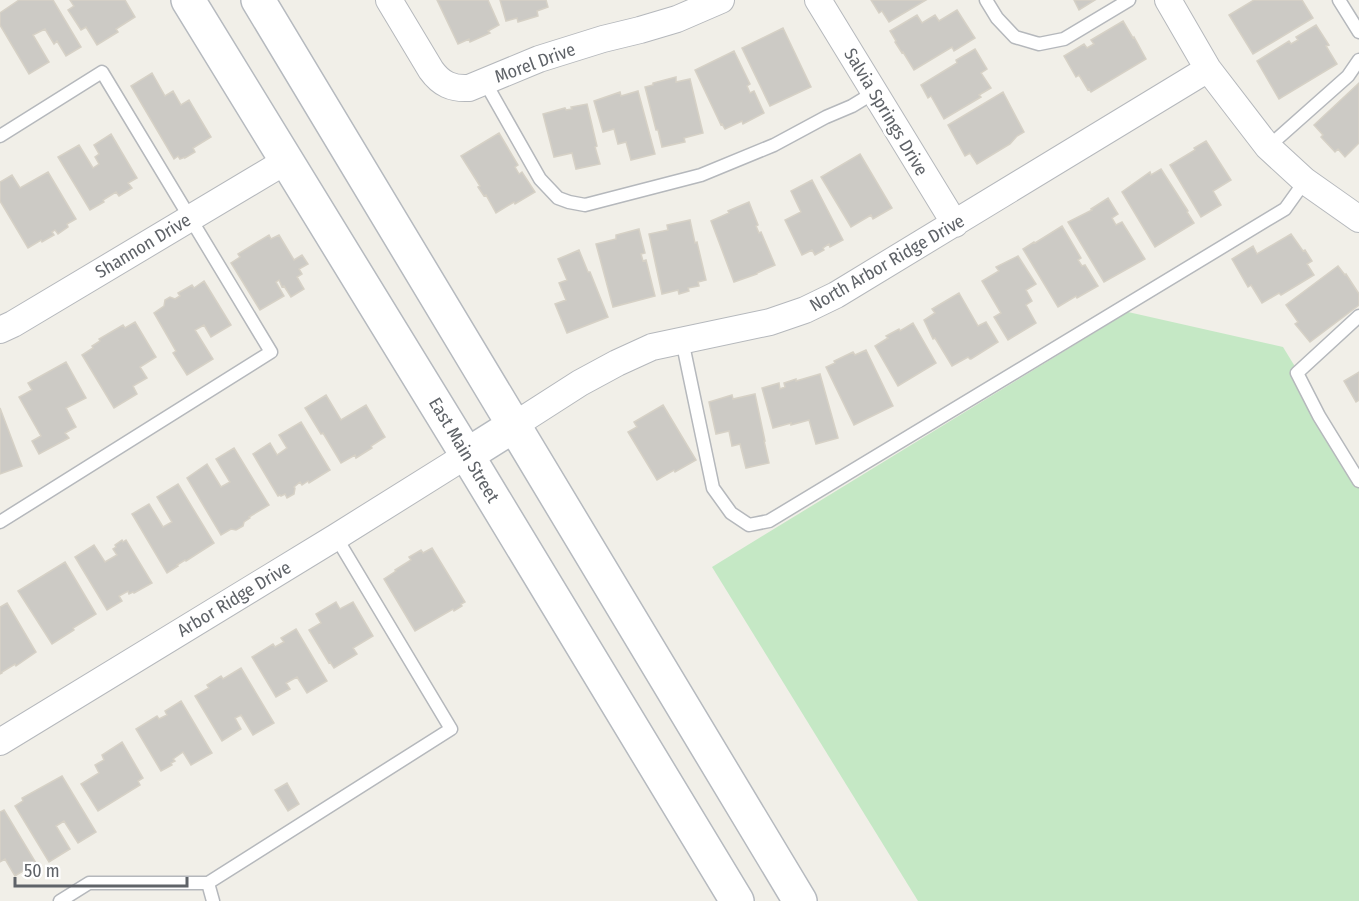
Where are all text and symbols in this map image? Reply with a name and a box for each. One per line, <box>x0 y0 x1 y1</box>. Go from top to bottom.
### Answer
street label: Morel Drive <box>492 38 578 88</box>
street label: Salvia Springs Drive <box>839 44 933 180</box>
street label: Shannon Drive <box>91 209 195 283</box>
street label: North Arbor Ridge Drive <box>806 210 968 316</box>
street label: East Main Street <box>424 393 504 507</box>
street label: Arbor Ridge Drive <box>173 556 295 642</box>
scale bar <box>15 850 188 888</box>
text: 50 m <box>24 860 60 882</box>

